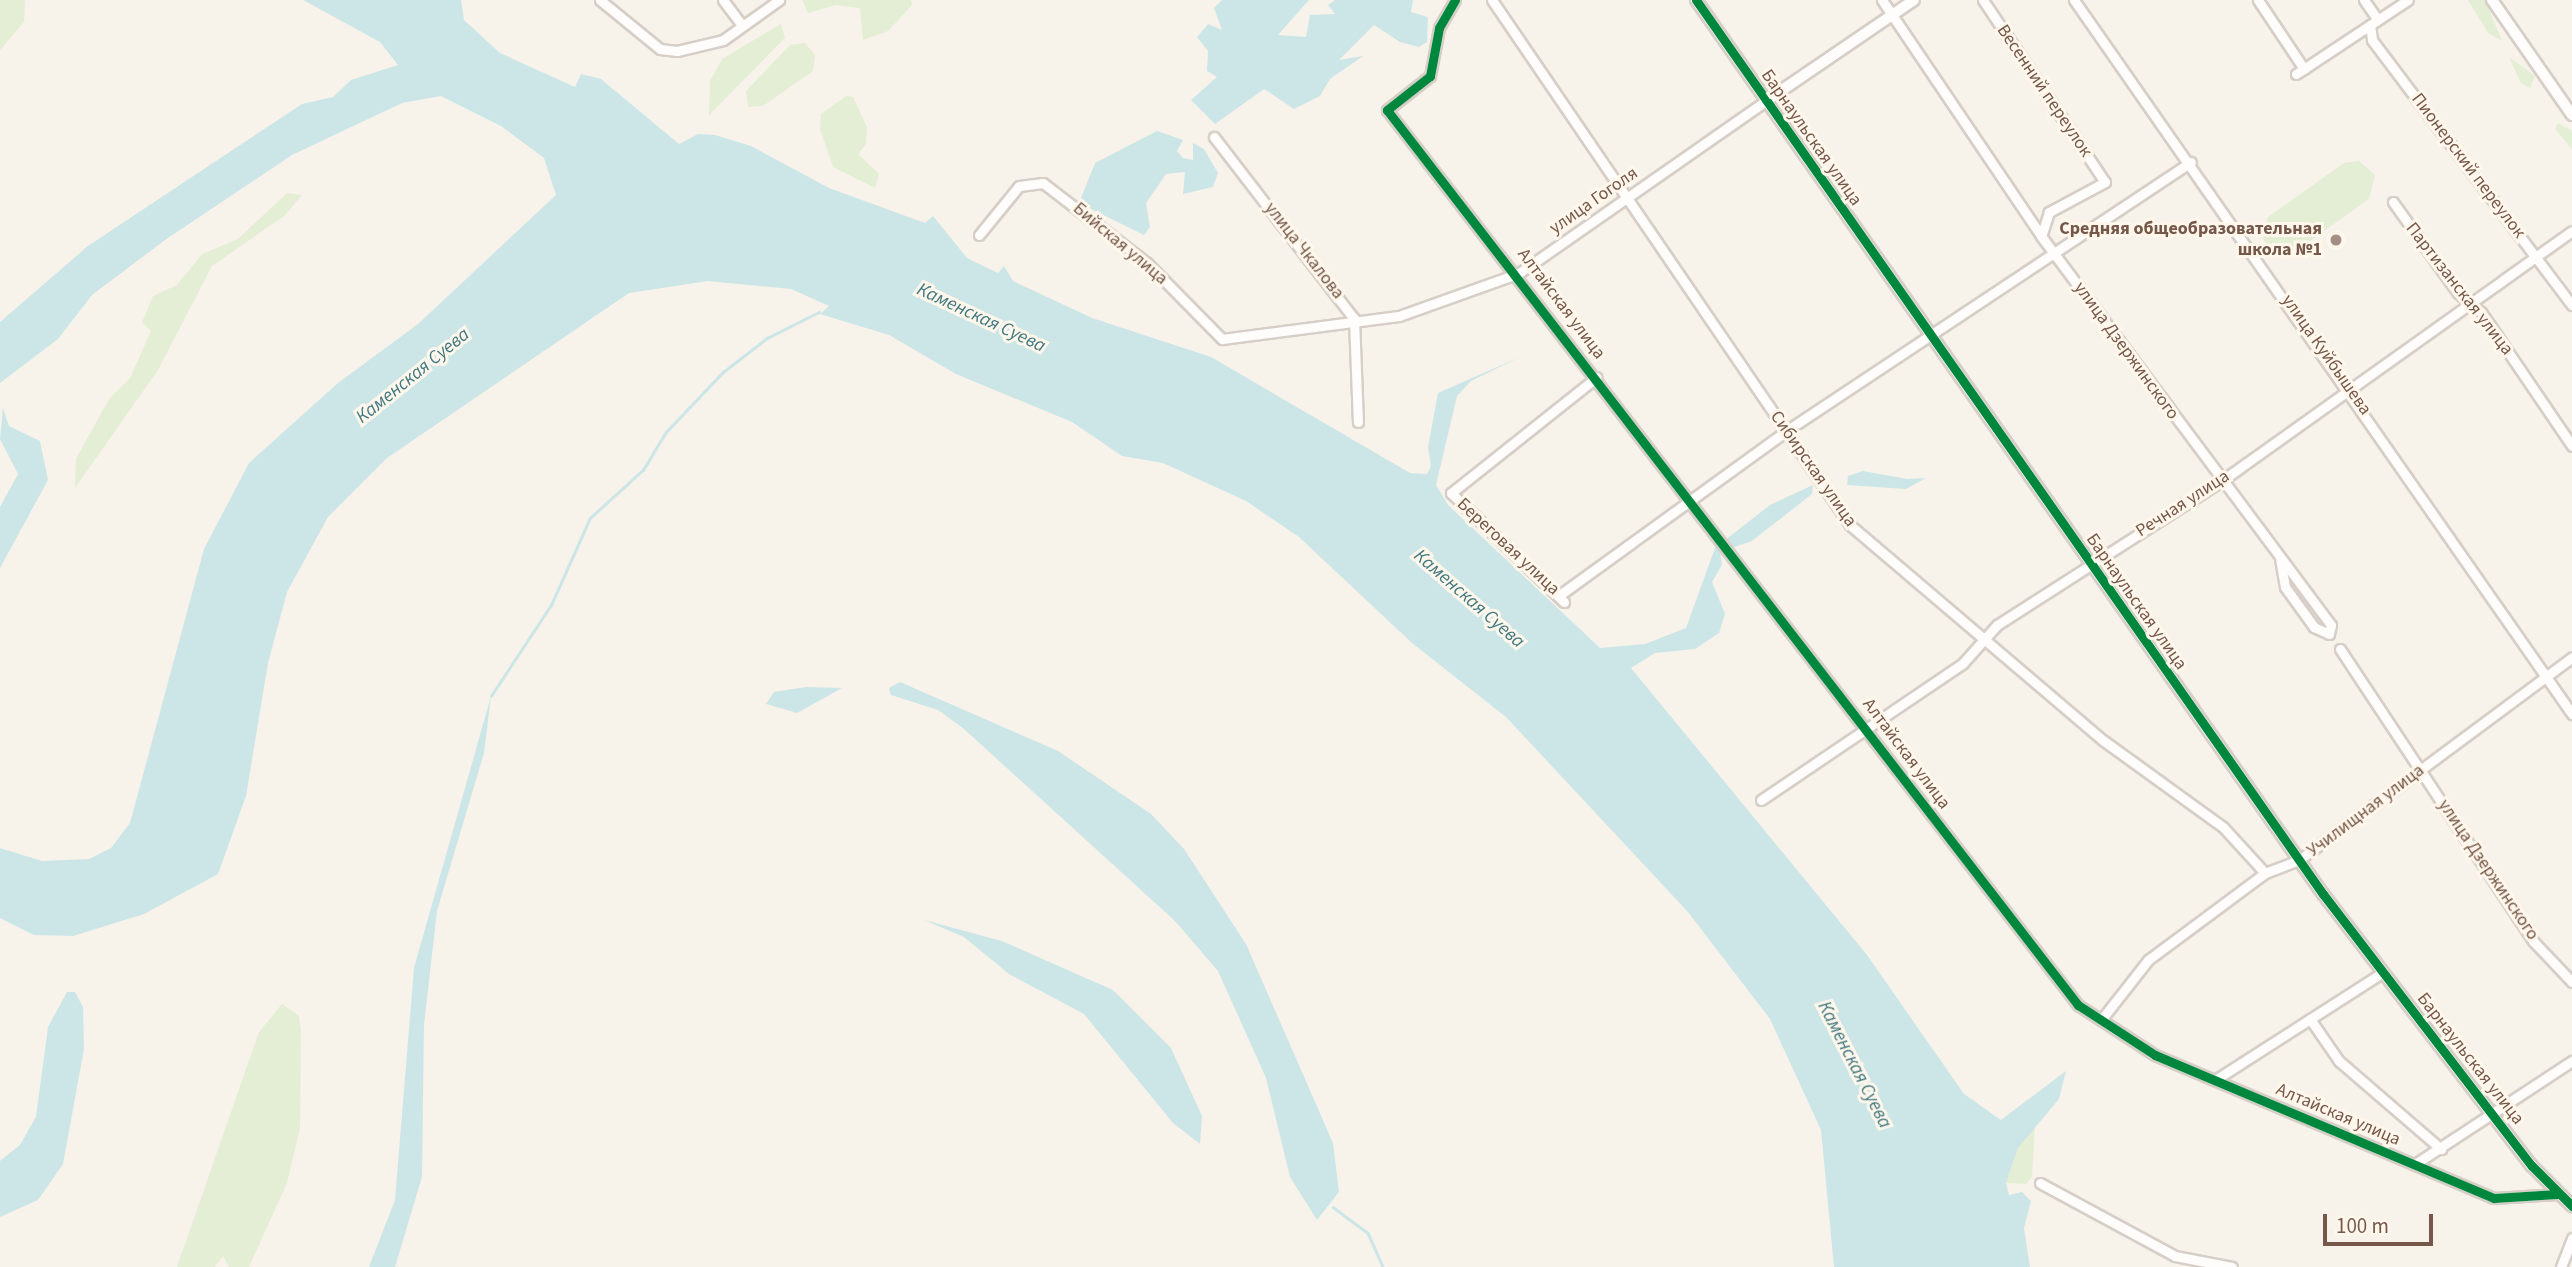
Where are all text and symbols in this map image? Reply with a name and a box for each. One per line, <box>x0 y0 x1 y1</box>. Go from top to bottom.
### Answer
street label: Весенний переулок <box>1992 21 2096 161</box>
street label: Барнаульская улица <box>1756 66 1866 210</box>
street label: Пионерский переулок <box>2406 89 2530 243</box>
street label: улица Гоголя <box>1546 163 1642 239</box>
street label: Бийская улица <box>1068 198 1172 290</box>
street label: улица Чкалова <box>1260 198 1348 304</box>
street label: Партизанская улица <box>2401 218 2517 360</box>
place label: Средняя общеобразовательная школа №1 <box>2059 219 2322 262</box>
marker: Средняя общеобразовательная школа №1 <box>2328 232 2344 248</box>
street label: Алтайская улица <box>1512 244 1610 364</box>
water label: Каменская Суева <box>913 278 1049 358</box>
street label: улица Дзержинского <box>2069 278 2183 424</box>
street label: улица Куйбышева <box>2276 291 2376 419</box>
water label: Каменская Суева <box>352 323 474 429</box>
street label: Сибирская улица <box>1765 407 1861 531</box>
street label: Речная улица <box>2132 466 2234 542</box>
street label: Береговая улица <box>1452 494 1564 600</box>
street label: Барнаульская улица <box>2081 530 2191 674</box>
water label: Каменская Суева <box>1409 545 1529 653</box>
street label: Алтайская улица <box>1857 694 1955 814</box>
street label: Училищная улица <box>2303 760 2429 862</box>
street label: улица Дзержинского <box>2433 796 2543 944</box>
street label: Барнаульская улица <box>2412 989 2528 1129</box>
water label: Каменская Суева <box>1812 998 1896 1132</box>
street label: Алтайская улица <box>2273 1079 2403 1151</box>
scale bar <box>2327 1200 2437 1244</box>
text: 100 m <box>2336 1211 2389 1241</box>

